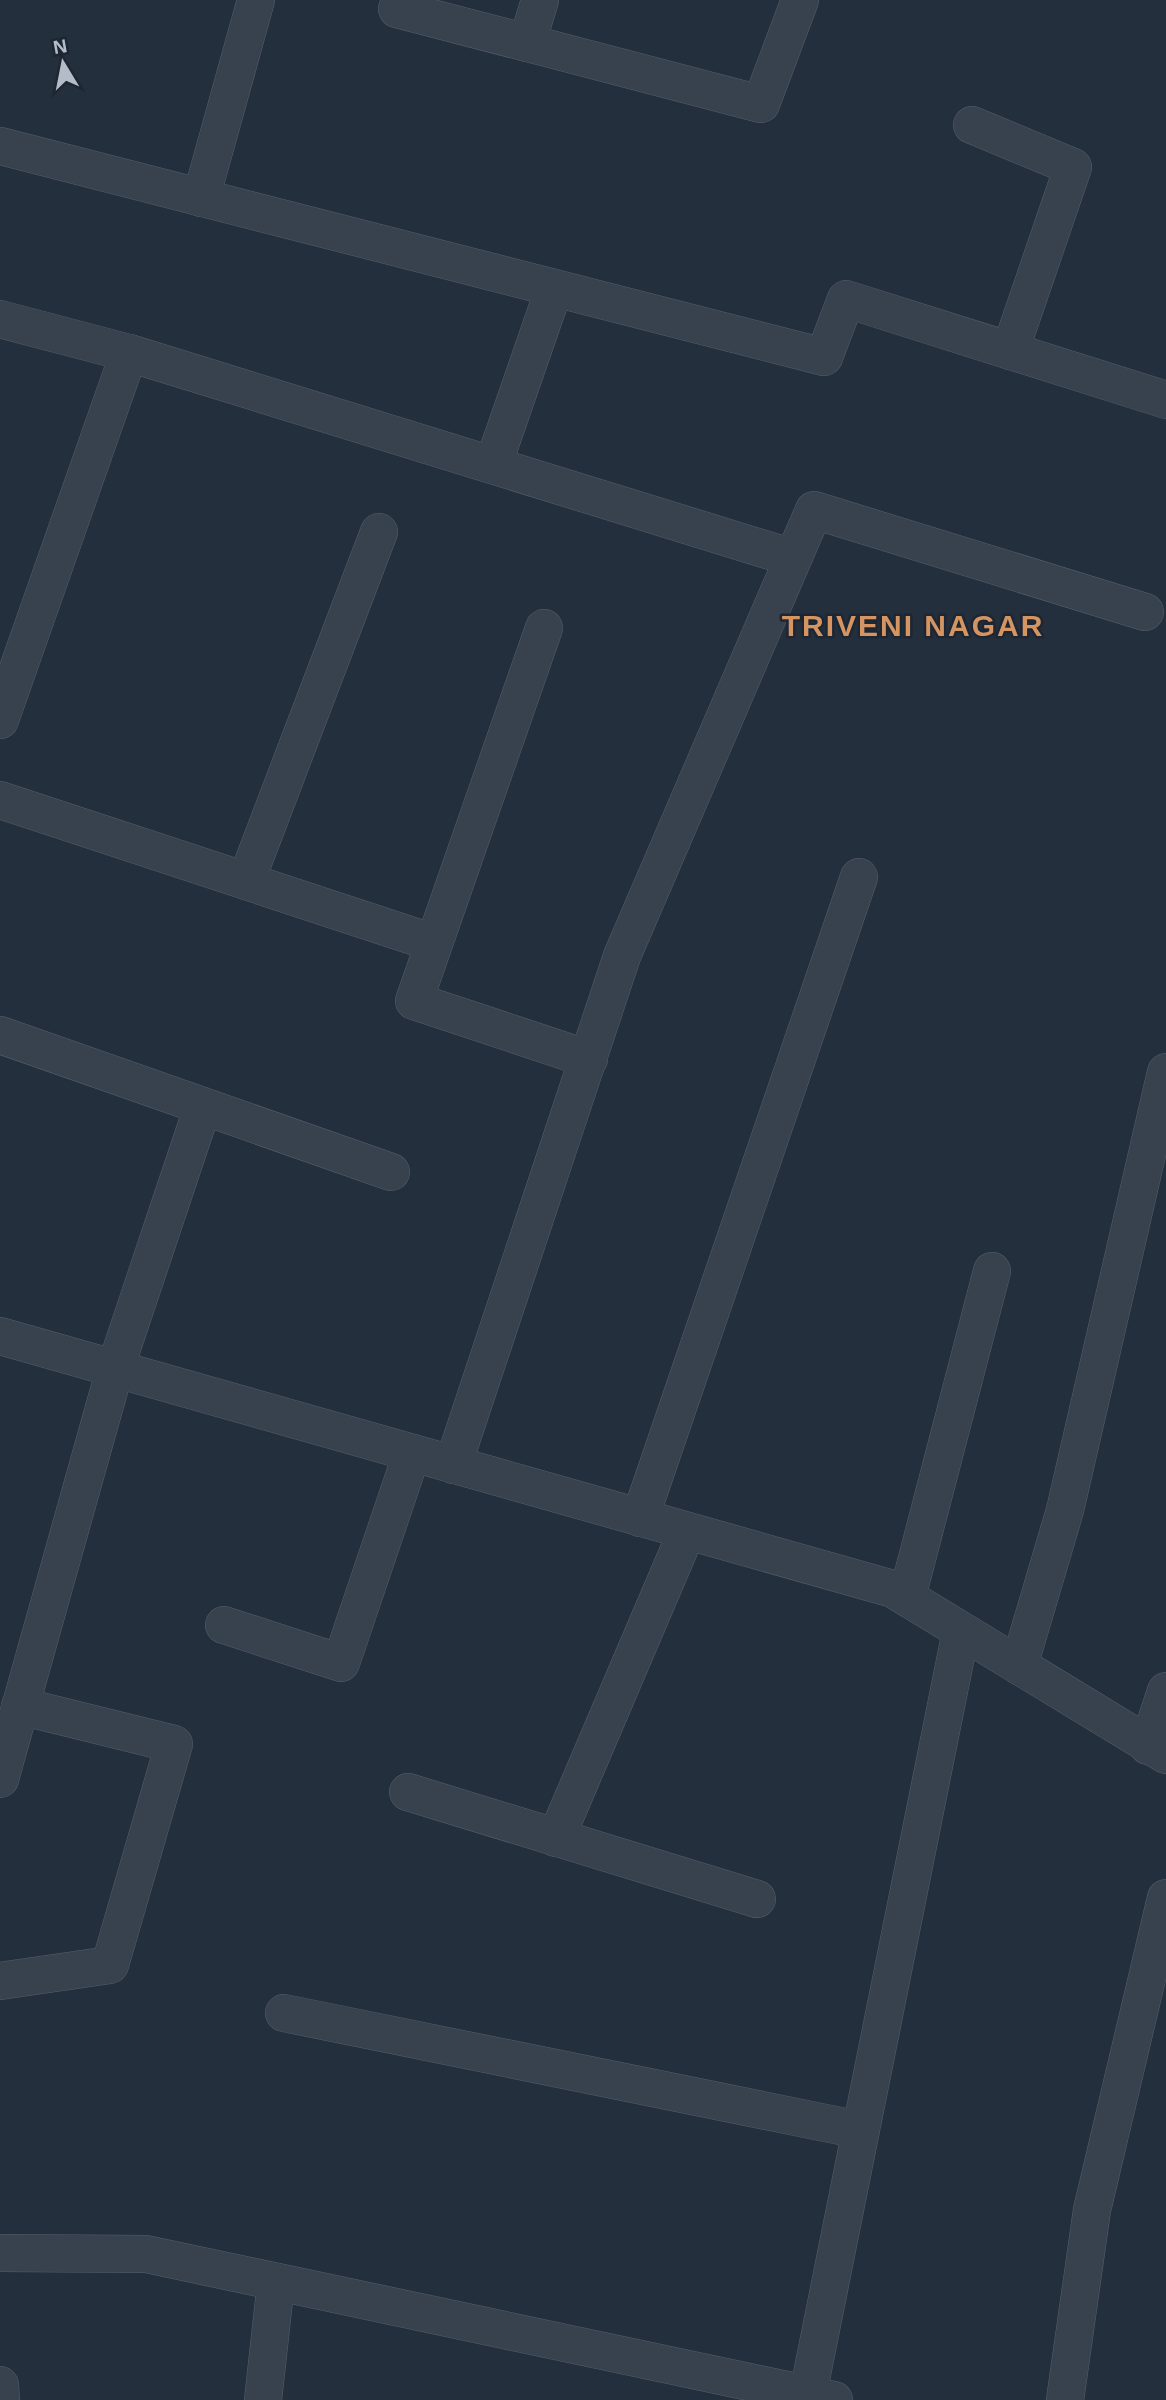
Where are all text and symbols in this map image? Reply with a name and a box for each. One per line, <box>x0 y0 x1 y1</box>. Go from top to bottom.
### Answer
north arrow <box>28 28 98 98</box>
text: N <box>52 35 69 58</box>
district label: TRIVENI NAGAR <box>782 609 1044 642</box>

